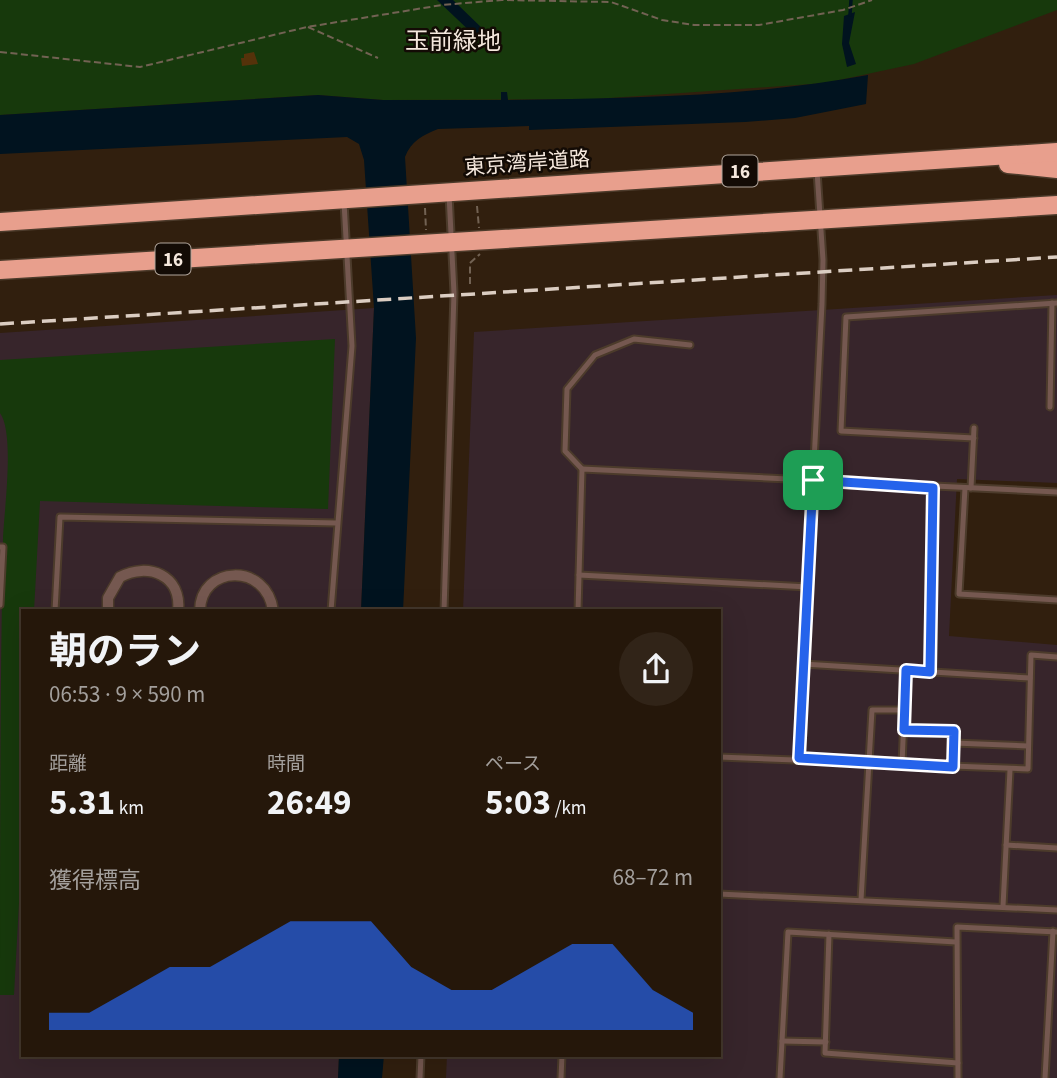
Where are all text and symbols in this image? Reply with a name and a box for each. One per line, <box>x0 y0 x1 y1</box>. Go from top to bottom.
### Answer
district label: 玉前緑地 <box>405 24 501 59</box>
street label: 東京湾岸道路 <box>463 144 591 182</box>
road number: 16 <box>722 155 758 186</box>
road number: 16 <box>156 244 190 274</box>
pin <box>783 450 843 510</box>
icon: arrive <box>794 461 832 499</box>
text: 朝のラン <box>49 625 201 679</box>
button: share <box>619 632 693 706</box>
text: 06:53 · 9 × 590 m <box>49 678 205 711</box>
text: 距離 <box>49 751 87 778</box>
text: 時間 <box>267 751 305 778</box>
text: ペース <box>485 751 541 778</box>
text: 5.31 <box>49 778 115 828</box>
text: 26:49 <box>267 778 351 828</box>
text: 5:03 <box>485 778 551 828</box>
text: km <box>115 795 144 822</box>
text: /km <box>551 795 587 822</box>
text: 68–72 m <box>613 861 693 894</box>
text: 獲得標高 <box>49 864 141 897</box>

